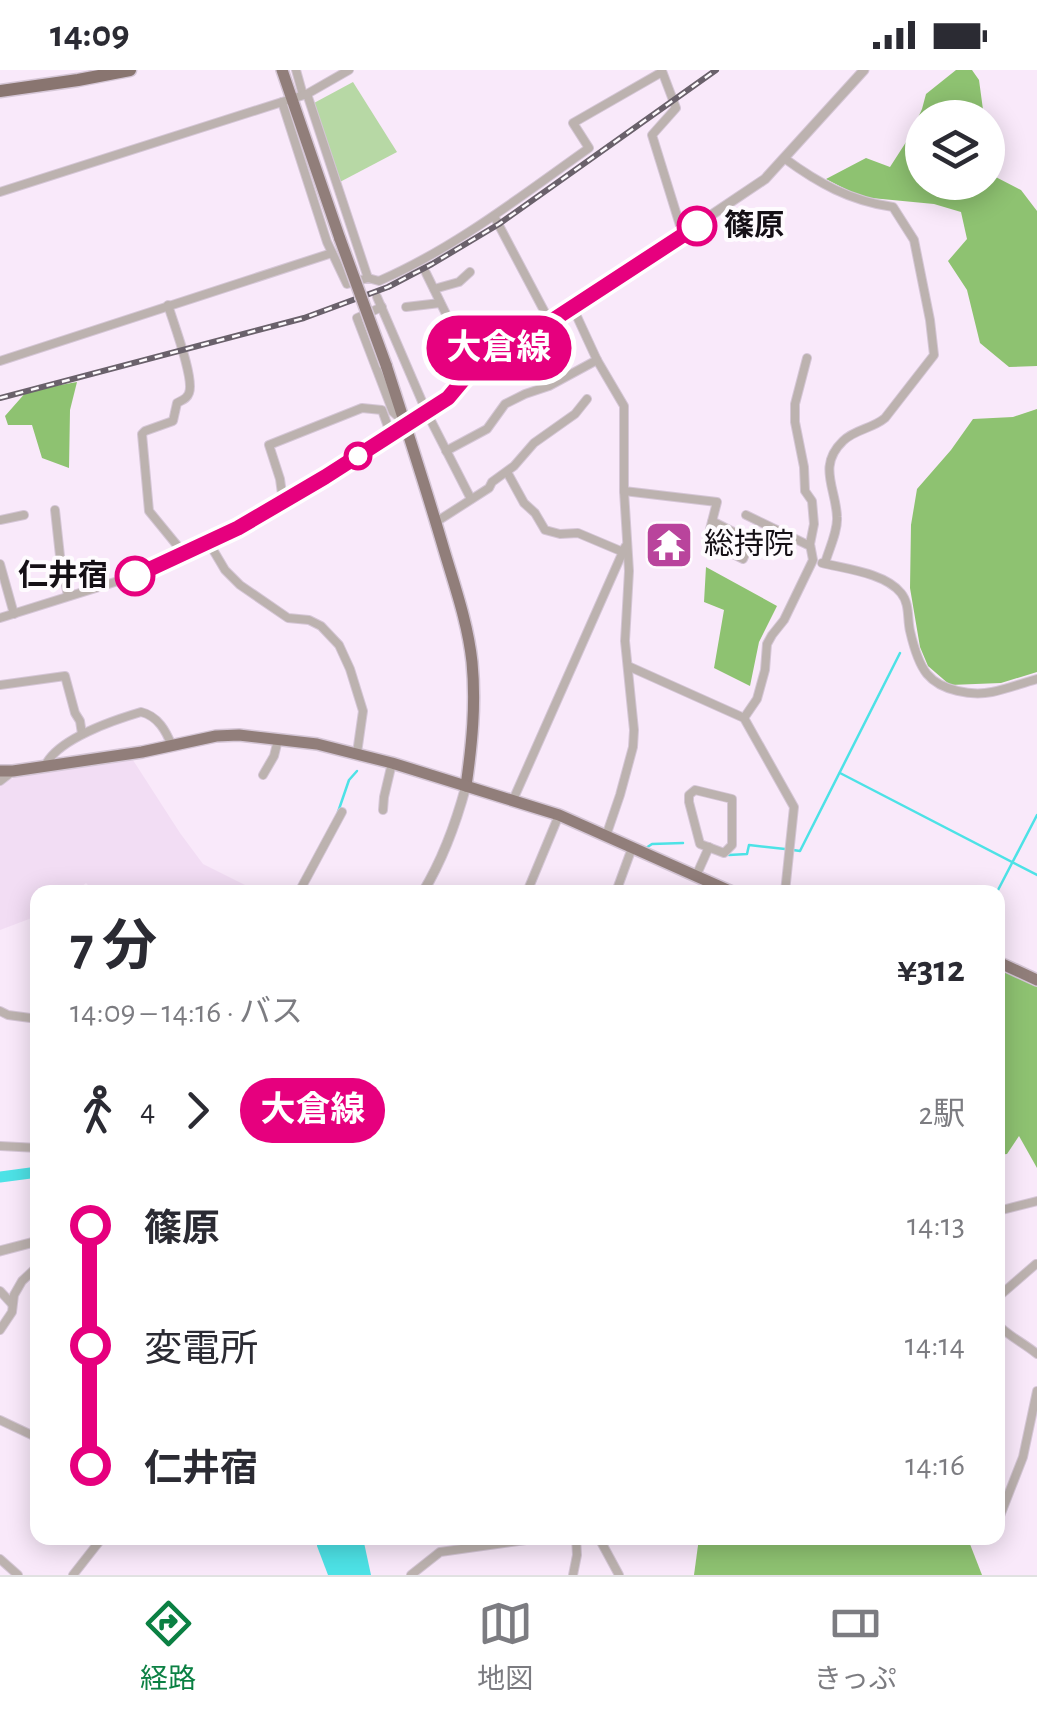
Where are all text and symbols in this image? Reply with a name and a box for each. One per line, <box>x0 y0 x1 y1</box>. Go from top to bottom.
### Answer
text: 14:09 <box>50 16 130 54</box>
map controls <box>905 100 1005 200</box>
button: layers <box>905 100 1005 200</box>
marker: 篠原 <box>678 207 716 245</box>
place label: 篠原 <box>724 209 784 241</box>
line badge: 大倉線 <box>442 316 556 380</box>
text: 大倉線 <box>446 331 552 366</box>
unlabelled marker <box>345 443 371 469</box>
temple icon: 総持院 <box>643 519 695 571</box>
place label: 総持院 <box>704 528 794 560</box>
marker: 仁井宿 <box>116 557 154 595</box>
place label: 仁井宿 <box>18 559 108 591</box>
text: 7 分 <box>70 920 157 975</box>
text: ¥312 <box>897 951 965 989</box>
text: 14:09 – 14:16 · バス <box>70 996 303 1028</box>
icon: walk <box>70 1083 125 1138</box>
icon: forward <box>170 1083 225 1138</box>
text: 大倉線 <box>260 1093 365 1128</box>
text: 4 <box>140 1094 155 1126</box>
text: 2駅 <box>918 1098 965 1130</box>
text: 14:13 <box>907 1209 965 1241</box>
text: 篠原 <box>144 1211 220 1249</box>
text: 14:14 <box>905 1329 965 1361</box>
text: 変電所 <box>144 1331 258 1369</box>
text: 14:16 <box>905 1449 965 1481</box>
text: 仁井宿 <box>144 1451 258 1489</box>
tab: 経路 <box>140 1596 196 1697</box>
tab: 地図 <box>477 1596 533 1697</box>
tab: きっぷ <box>814 1596 897 1697</box>

